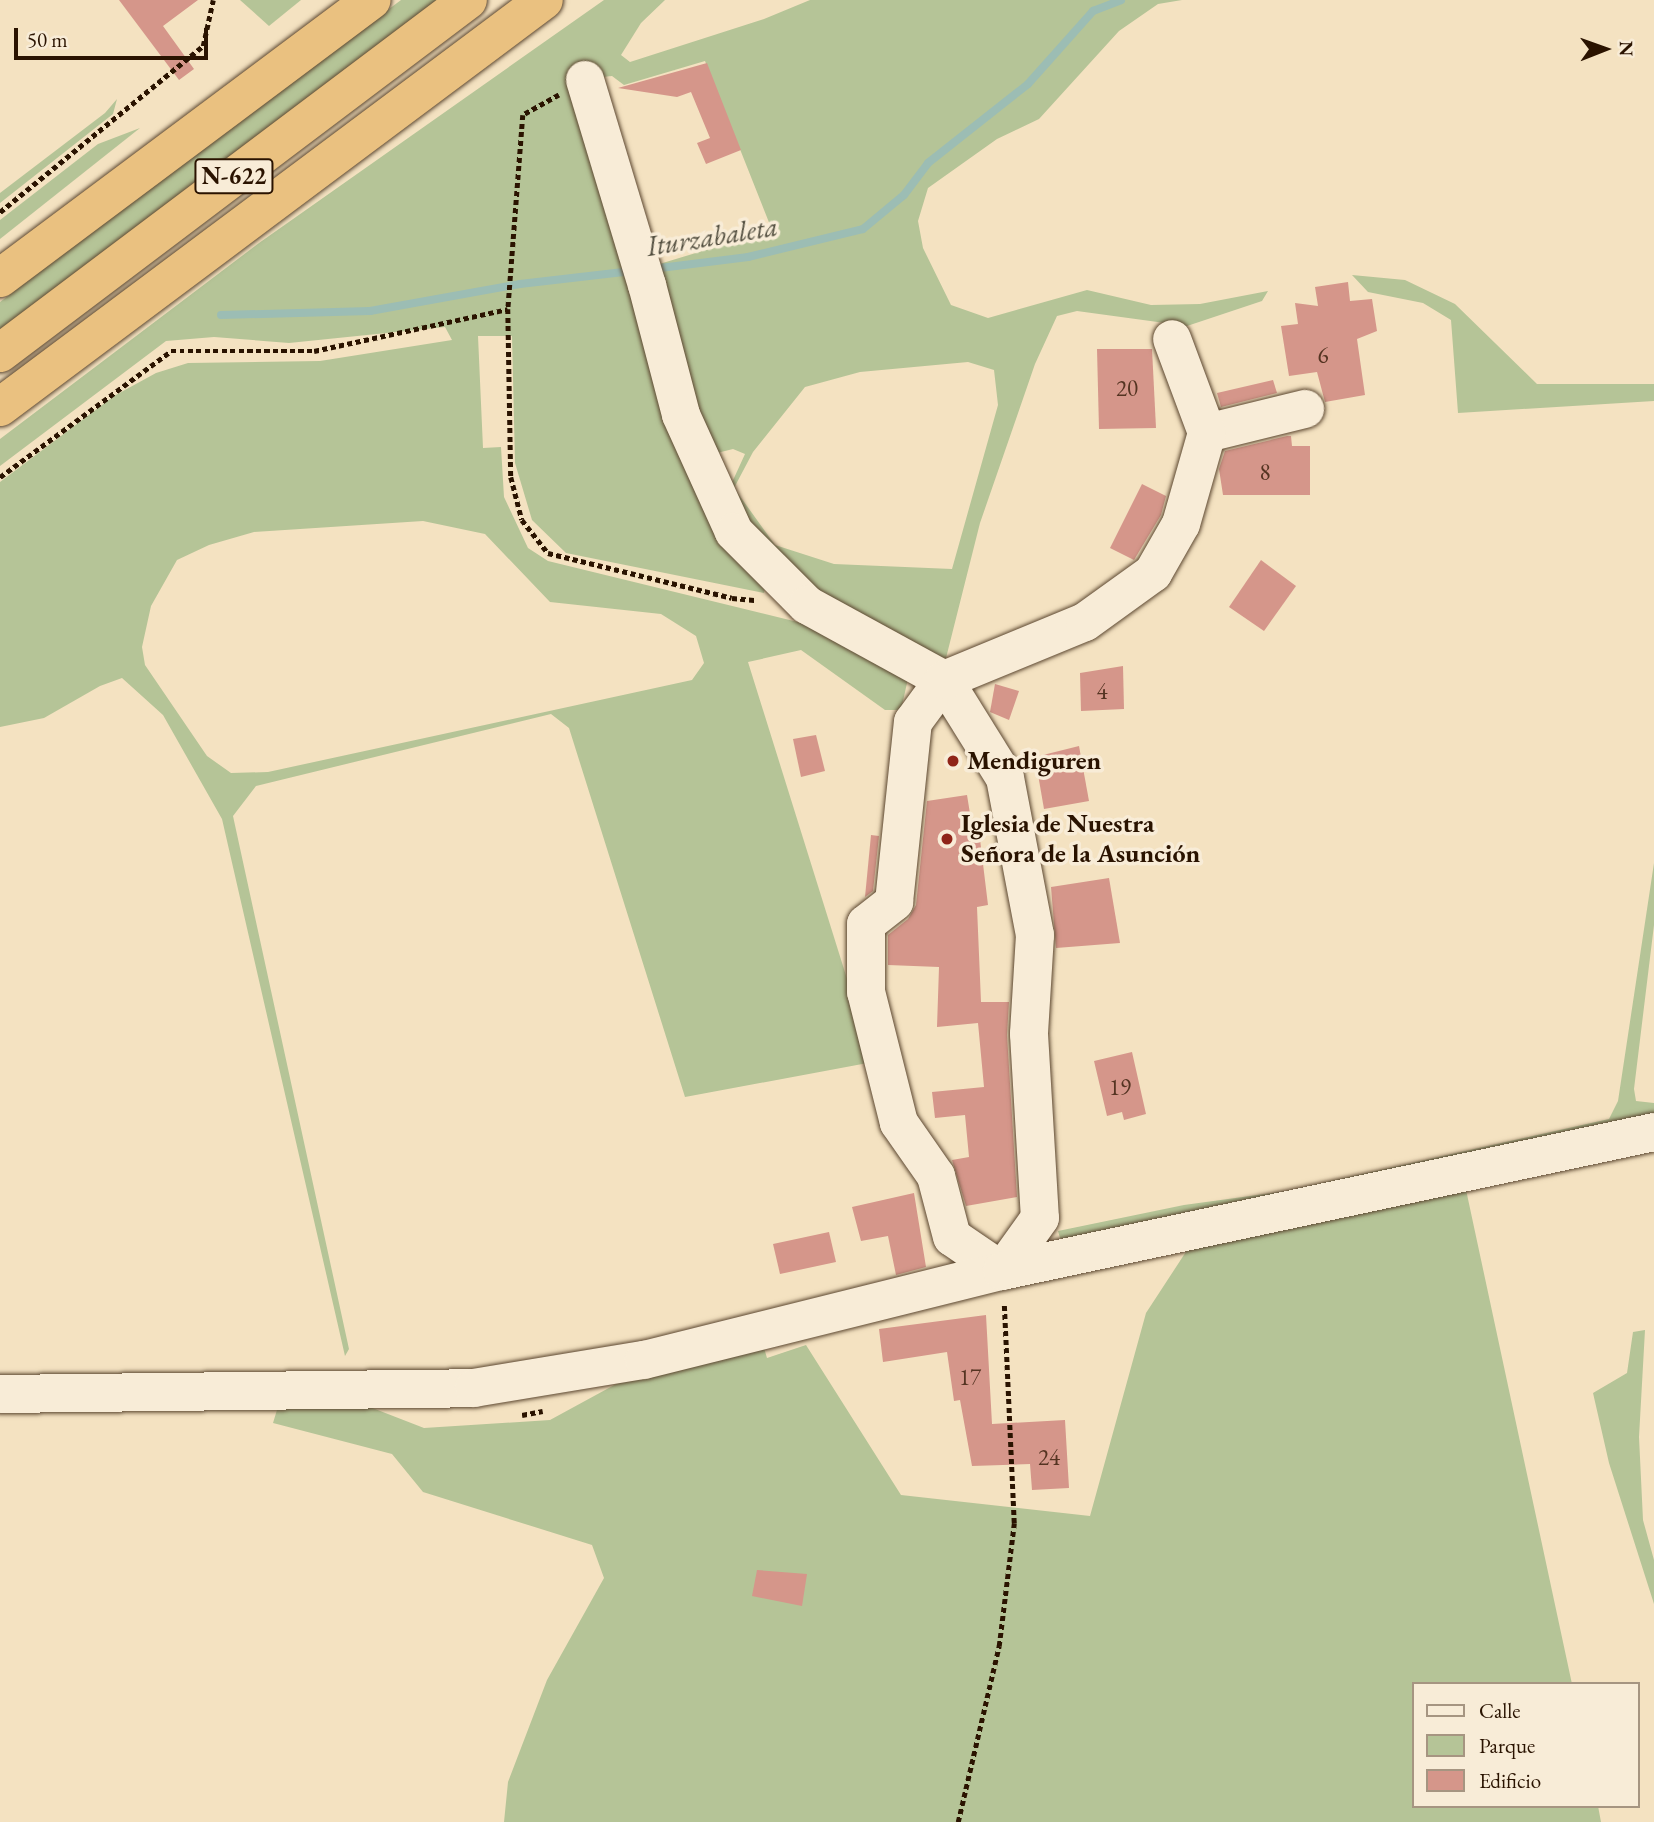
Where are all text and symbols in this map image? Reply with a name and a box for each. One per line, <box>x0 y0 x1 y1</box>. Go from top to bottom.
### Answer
scale bar <box>18 14 212 58</box>
north arrow <box>1570 14 1640 84</box>
text: 50 m <box>27 26 68 53</box>
text: N <box>1614 41 1639 57</box>
road number: N-622 <box>194 156 274 196</box>
water label: Iturzabaleta <box>644 209 780 263</box>
house number: 6 <box>1317 341 1329 369</box>
house number: 20 <box>1116 374 1138 402</box>
house number: 8 <box>1259 458 1271 486</box>
house number: 4 <box>1096 677 1108 705</box>
place label: Mendiguren <box>967 745 1101 777</box>
marker: Mendiguren <box>945 753 961 769</box>
place label: Iglesia de Nuestra Señora de la Asunción <box>961 808 1200 870</box>
marker: Iglesia de Nuestra Señora de la Asunción <box>939 831 955 847</box>
house number: 19 <box>1109 1073 1131 1101</box>
house number: 17 <box>959 1363 981 1391</box>
house number: 24 <box>1038 1443 1060 1471</box>
legend <box>1412 1682 1640 1808</box>
text: Calle <box>1479 1697 1521 1724</box>
text: Parque <box>1479 1732 1535 1759</box>
text: Edificio <box>1479 1767 1541 1794</box>

